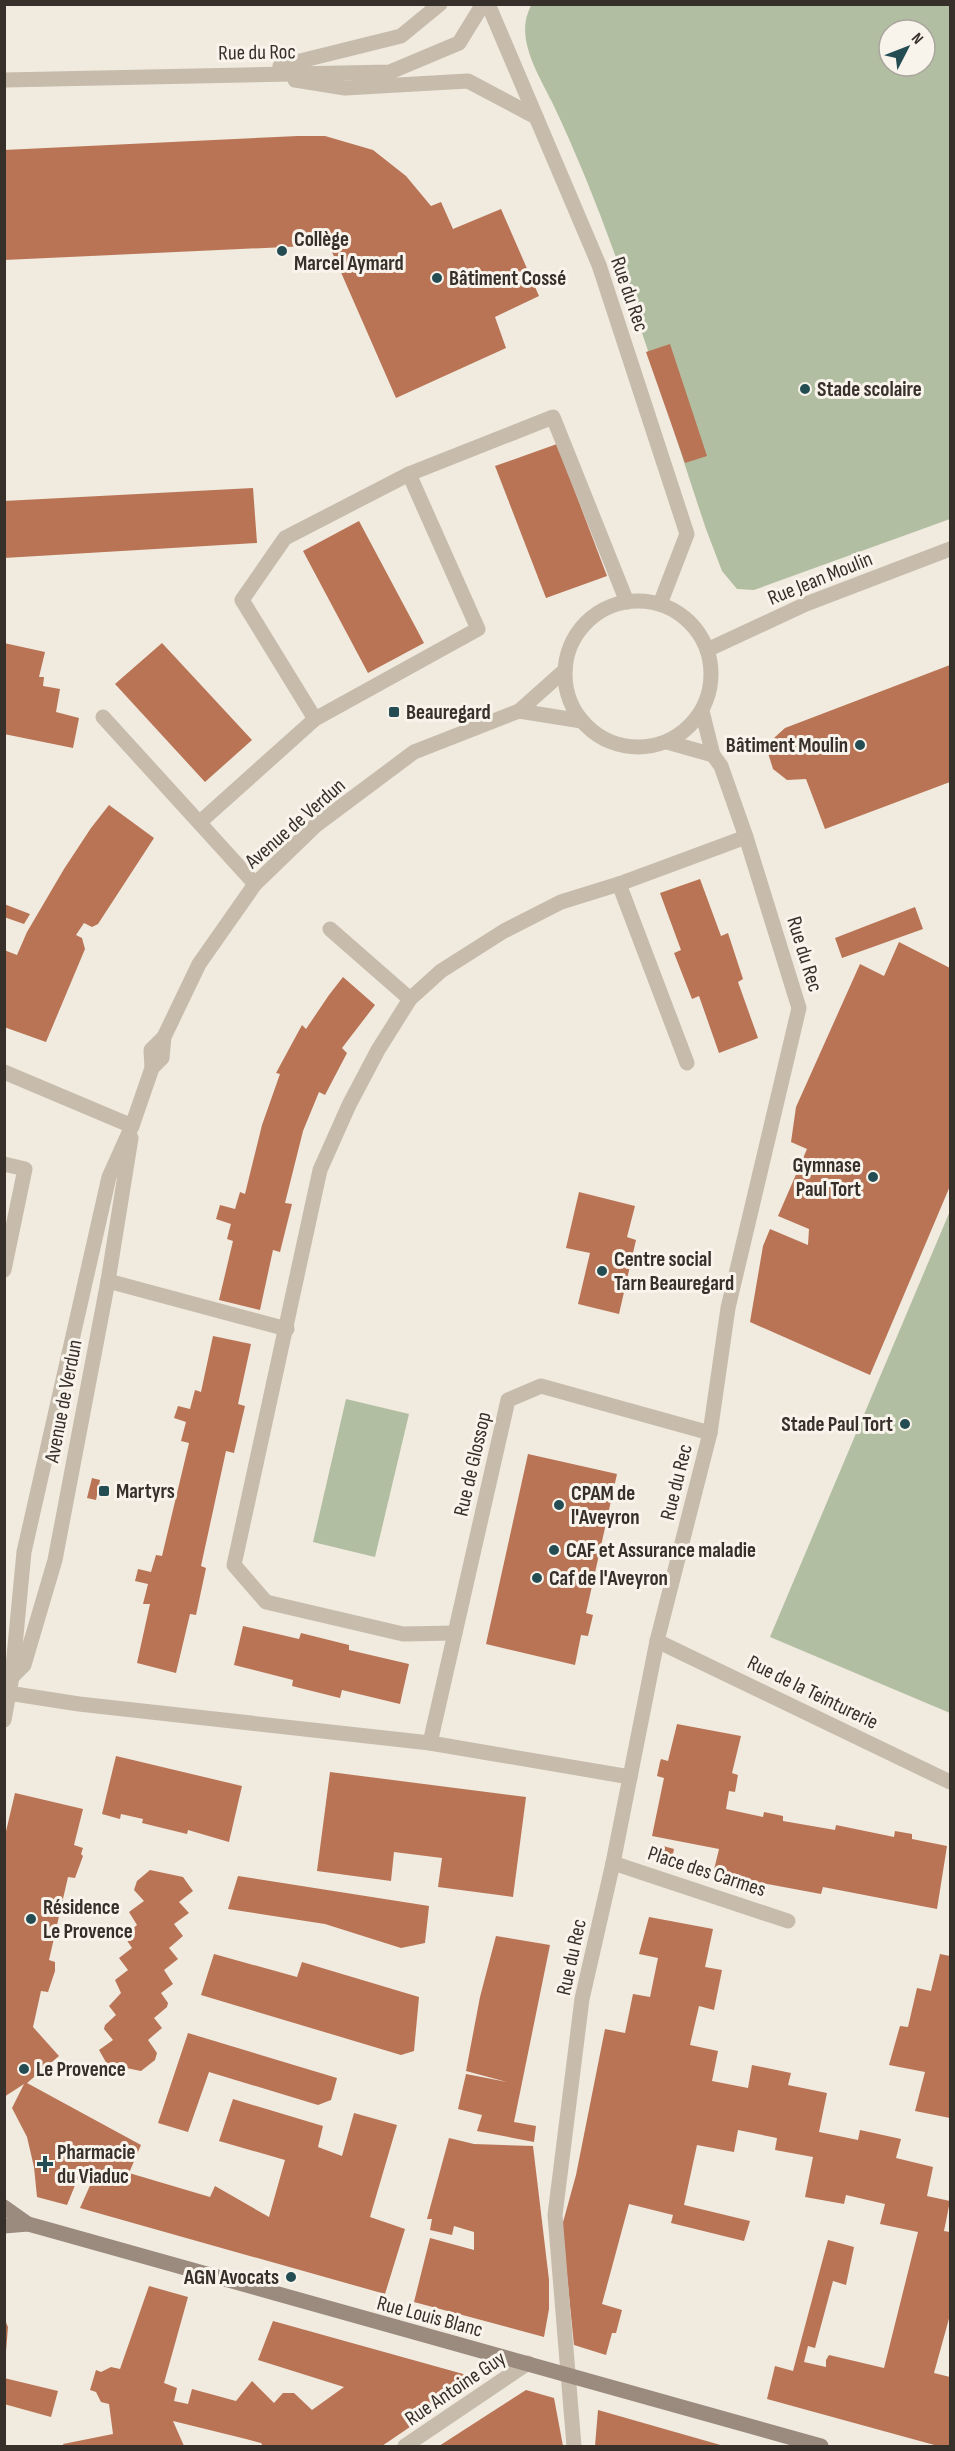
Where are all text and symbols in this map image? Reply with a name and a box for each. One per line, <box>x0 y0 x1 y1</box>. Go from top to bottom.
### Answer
north arrow <box>877 18 937 78</box>
text: N <box>907 29 927 48</box>
street label: Rue du Roc <box>218 39 296 66</box>
place label: Collège Marcel Aymard <box>294 227 404 276</box>
marker: Collège Marcel Aymard <box>275 244 289 258</box>
street label: Rue du Rec <box>605 253 654 335</box>
place label: Bâtiment Cossé <box>449 266 566 291</box>
marker: Bâtiment Cossé <box>430 271 444 285</box>
place label: Stade scolaire <box>817 377 922 402</box>
marker: Stade scolaire <box>798 382 812 396</box>
street label: Rue Jean Moulin <box>764 546 876 611</box>
place label: Beauregard <box>406 700 491 725</box>
marker: Beauregard <box>387 705 401 719</box>
place label: Bâtiment Moulin <box>726 733 848 758</box>
marker: Bâtiment Moulin <box>853 738 867 752</box>
street label: Avenue de Verdun <box>239 773 351 874</box>
street label: Rue du Rec <box>781 913 828 995</box>
place label: Gymnase Paul Tort <box>793 1153 861 1202</box>
marker: Gymnase Paul Tort <box>866 1170 880 1184</box>
place label: Centre social Tarn Beauregard <box>614 1247 734 1296</box>
marker: Centre social Tarn Beauregard <box>595 1264 609 1278</box>
street label: Avenue de Verdun <box>39 1338 88 1466</box>
street label: Rue de Glossop <box>448 1410 497 1519</box>
place label: Stade Paul Tort <box>781 1412 893 1437</box>
marker: Stade Paul Tort <box>898 1417 912 1431</box>
street label: Rue du Rec <box>655 1442 698 1523</box>
place label: Martyrs <box>116 1479 175 1504</box>
place label: CPAM de l'Aveyron <box>571 1481 640 1530</box>
marker: Martyrs <box>97 1484 111 1498</box>
marker: CPAM de l'Aveyron <box>552 1498 566 1512</box>
place label: CAF et Assurance maladie <box>566 1538 756 1563</box>
marker: CAF et Assurance maladie <box>547 1543 561 1557</box>
place label: Caf de l'Aveyron <box>549 1566 668 1591</box>
marker: Caf de l'Aveyron <box>530 1571 544 1585</box>
street label: Rue de la Teinturerie <box>743 1650 882 1735</box>
street label: Place des Carmes <box>645 1841 769 1902</box>
place label: Résidence Le Provence <box>43 1895 133 1944</box>
marker: Résidence Le Provence <box>24 1912 38 1926</box>
street label: Rue du Rec <box>551 1917 592 1998</box>
place label: Le Provence <box>36 2057 126 2082</box>
marker: Le Provence <box>17 2062 31 2076</box>
place label: Pharmacie du Viaduc <box>57 2140 136 2189</box>
marker: Pharmacie du Viaduc <box>38 2157 52 2171</box>
place label: AGN Avocats <box>183 2265 279 2290</box>
marker: AGN Avocats <box>284 2270 298 2284</box>
street label: Rue Louis Blanc <box>374 2290 486 2343</box>
street label: Rue Antoine Guy <box>400 2346 510 2431</box>

